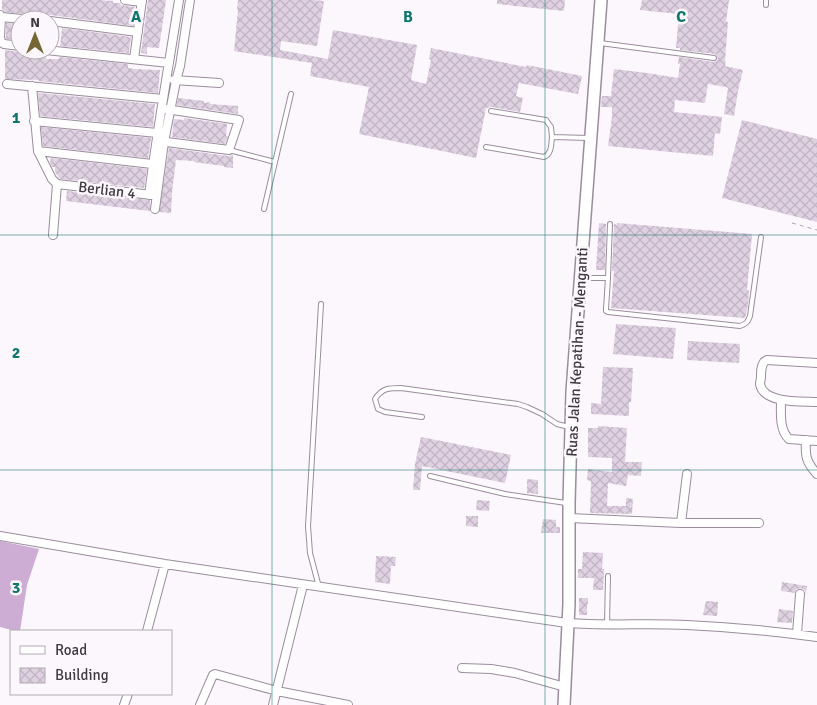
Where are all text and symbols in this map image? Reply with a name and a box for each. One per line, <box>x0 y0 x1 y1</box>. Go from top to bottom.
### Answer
text: A <box>131 7 142 27</box>
text: B <box>403 7 413 27</box>
text: C <box>676 7 686 27</box>
north arrow <box>10 10 60 60</box>
text: N <box>30 14 40 31</box>
text: 1 <box>12 108 21 128</box>
street label: Berlian 4 <box>77 178 137 202</box>
street label: Ruas Jalan Kepatihan - Menganti <box>563 247 591 457</box>
text: 2 <box>12 343 20 363</box>
text: 3 <box>12 578 20 598</box>
legend <box>10 630 172 695</box>
text: Road <box>55 641 87 659</box>
text: Building <box>55 666 109 684</box>

